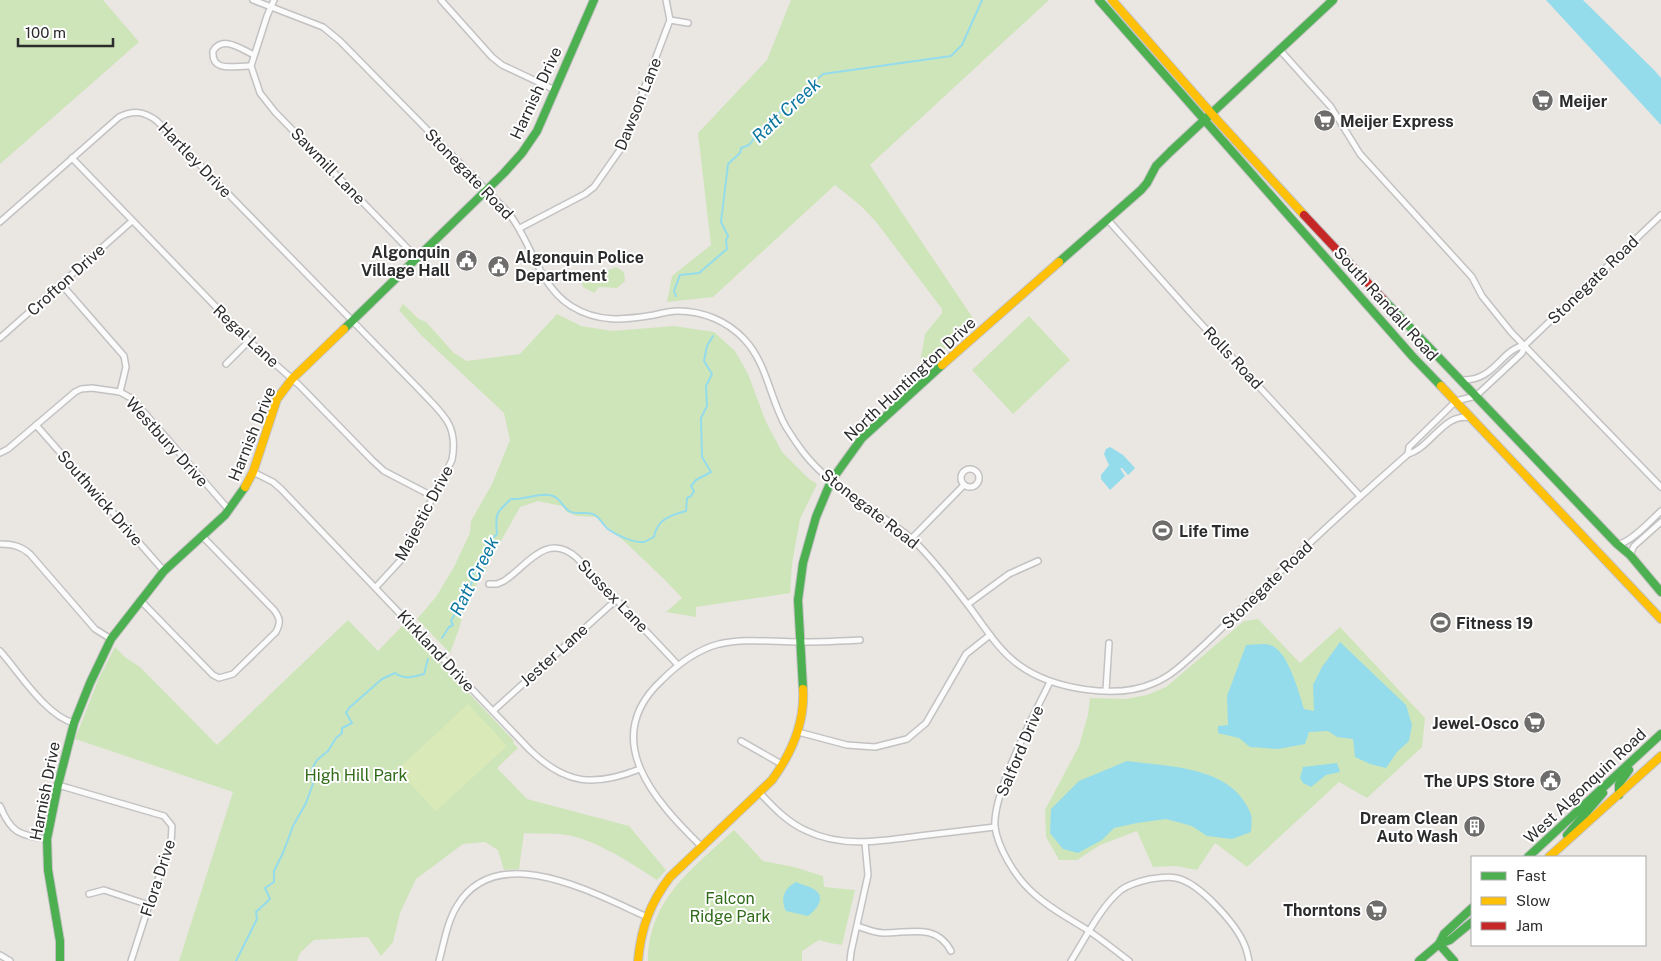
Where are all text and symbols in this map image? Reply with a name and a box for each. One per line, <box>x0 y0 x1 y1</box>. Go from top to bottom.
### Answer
scale bar <box>18 15 112 47</box>
text: 100 m <box>25 24 66 41</box>
street label: Harnish Drive <box>506 44 566 142</box>
street label: Dawson Lane <box>611 55 665 153</box>
water label: Ratt Creek <box>747 73 825 147</box>
supermarket icon: Meijer <box>1531 89 1555 113</box>
place label: Meijer <box>1559 92 1608 111</box>
supermarket icon: Meijer Express <box>1312 109 1336 133</box>
place label: Meijer Express <box>1340 112 1454 131</box>
street label: Hartley Drive <box>154 118 236 202</box>
street label: Sawmill Lane <box>287 124 369 208</box>
street label: Stonegate Road <box>421 125 517 223</box>
street label: Stonegate Road <box>1544 232 1642 328</box>
street label: Crofton Drive <box>23 240 109 320</box>
place label: Algonquin Village Hall <box>361 243 450 280</box>
street label: South Randall Road <box>1330 243 1442 365</box>
place label: Algonquin Police Department <box>515 248 644 285</box>
public building icon: Algonquin Village Hall <box>454 249 478 273</box>
public building icon: Algonquin Police Department <box>487 254 511 278</box>
street label: Regal Lane <box>209 301 283 371</box>
street label: North Huntington Drive <box>840 313 980 445</box>
street label: Rolls Road <box>1199 323 1267 393</box>
street label: Harnish Drive <box>224 384 280 484</box>
street label: Westbury Drive <box>122 393 212 491</box>
street label: Southwick Drive <box>53 446 147 550</box>
street label: Majestic Drive <box>391 462 457 564</box>
street label: Stonegate Road <box>817 465 923 553</box>
sports icon: Life Time <box>1151 519 1175 543</box>
place label: Life Time <box>1179 522 1249 541</box>
water label: Ratt Creek <box>445 533 503 619</box>
street label: Stonegate Road <box>1218 537 1316 633</box>
street label: Sussex Lane <box>574 556 652 636</box>
street label: Kirkland Drive <box>393 606 479 696</box>
sports icon: Fitness 19 <box>1428 611 1452 635</box>
place label: Fitness 19 <box>1456 614 1533 633</box>
street label: Jester Lane <box>516 620 592 690</box>
street label: Salford Drive <box>992 703 1048 799</box>
supermarket icon: Jewel-Osco <box>1523 711 1547 735</box>
place label: Jewel-Osco <box>1432 714 1519 733</box>
street label: West Algonquin Road <box>1520 725 1650 847</box>
street label: Harnish Drive <box>26 740 64 842</box>
park label: High Hill Park <box>304 766 408 785</box>
public building icon: The UPS Store <box>1539 769 1563 793</box>
place label: The UPS Store <box>1424 772 1535 791</box>
place label: Dream Clean Auto Wash <box>1360 809 1458 846</box>
building icon: Dream Clean Auto Wash <box>1462 815 1486 839</box>
street label: Flora Drive <box>137 837 179 919</box>
legend <box>1471 856 1646 946</box>
text: Fast <box>1516 867 1546 884</box>
park label: Falcon Ridge Park <box>690 889 770 926</box>
text: Slow <box>1516 892 1551 909</box>
supermarket icon: Thorntons <box>1365 898 1389 922</box>
place label: Thorntons <box>1283 901 1361 920</box>
text: Jam <box>1516 917 1543 934</box>

